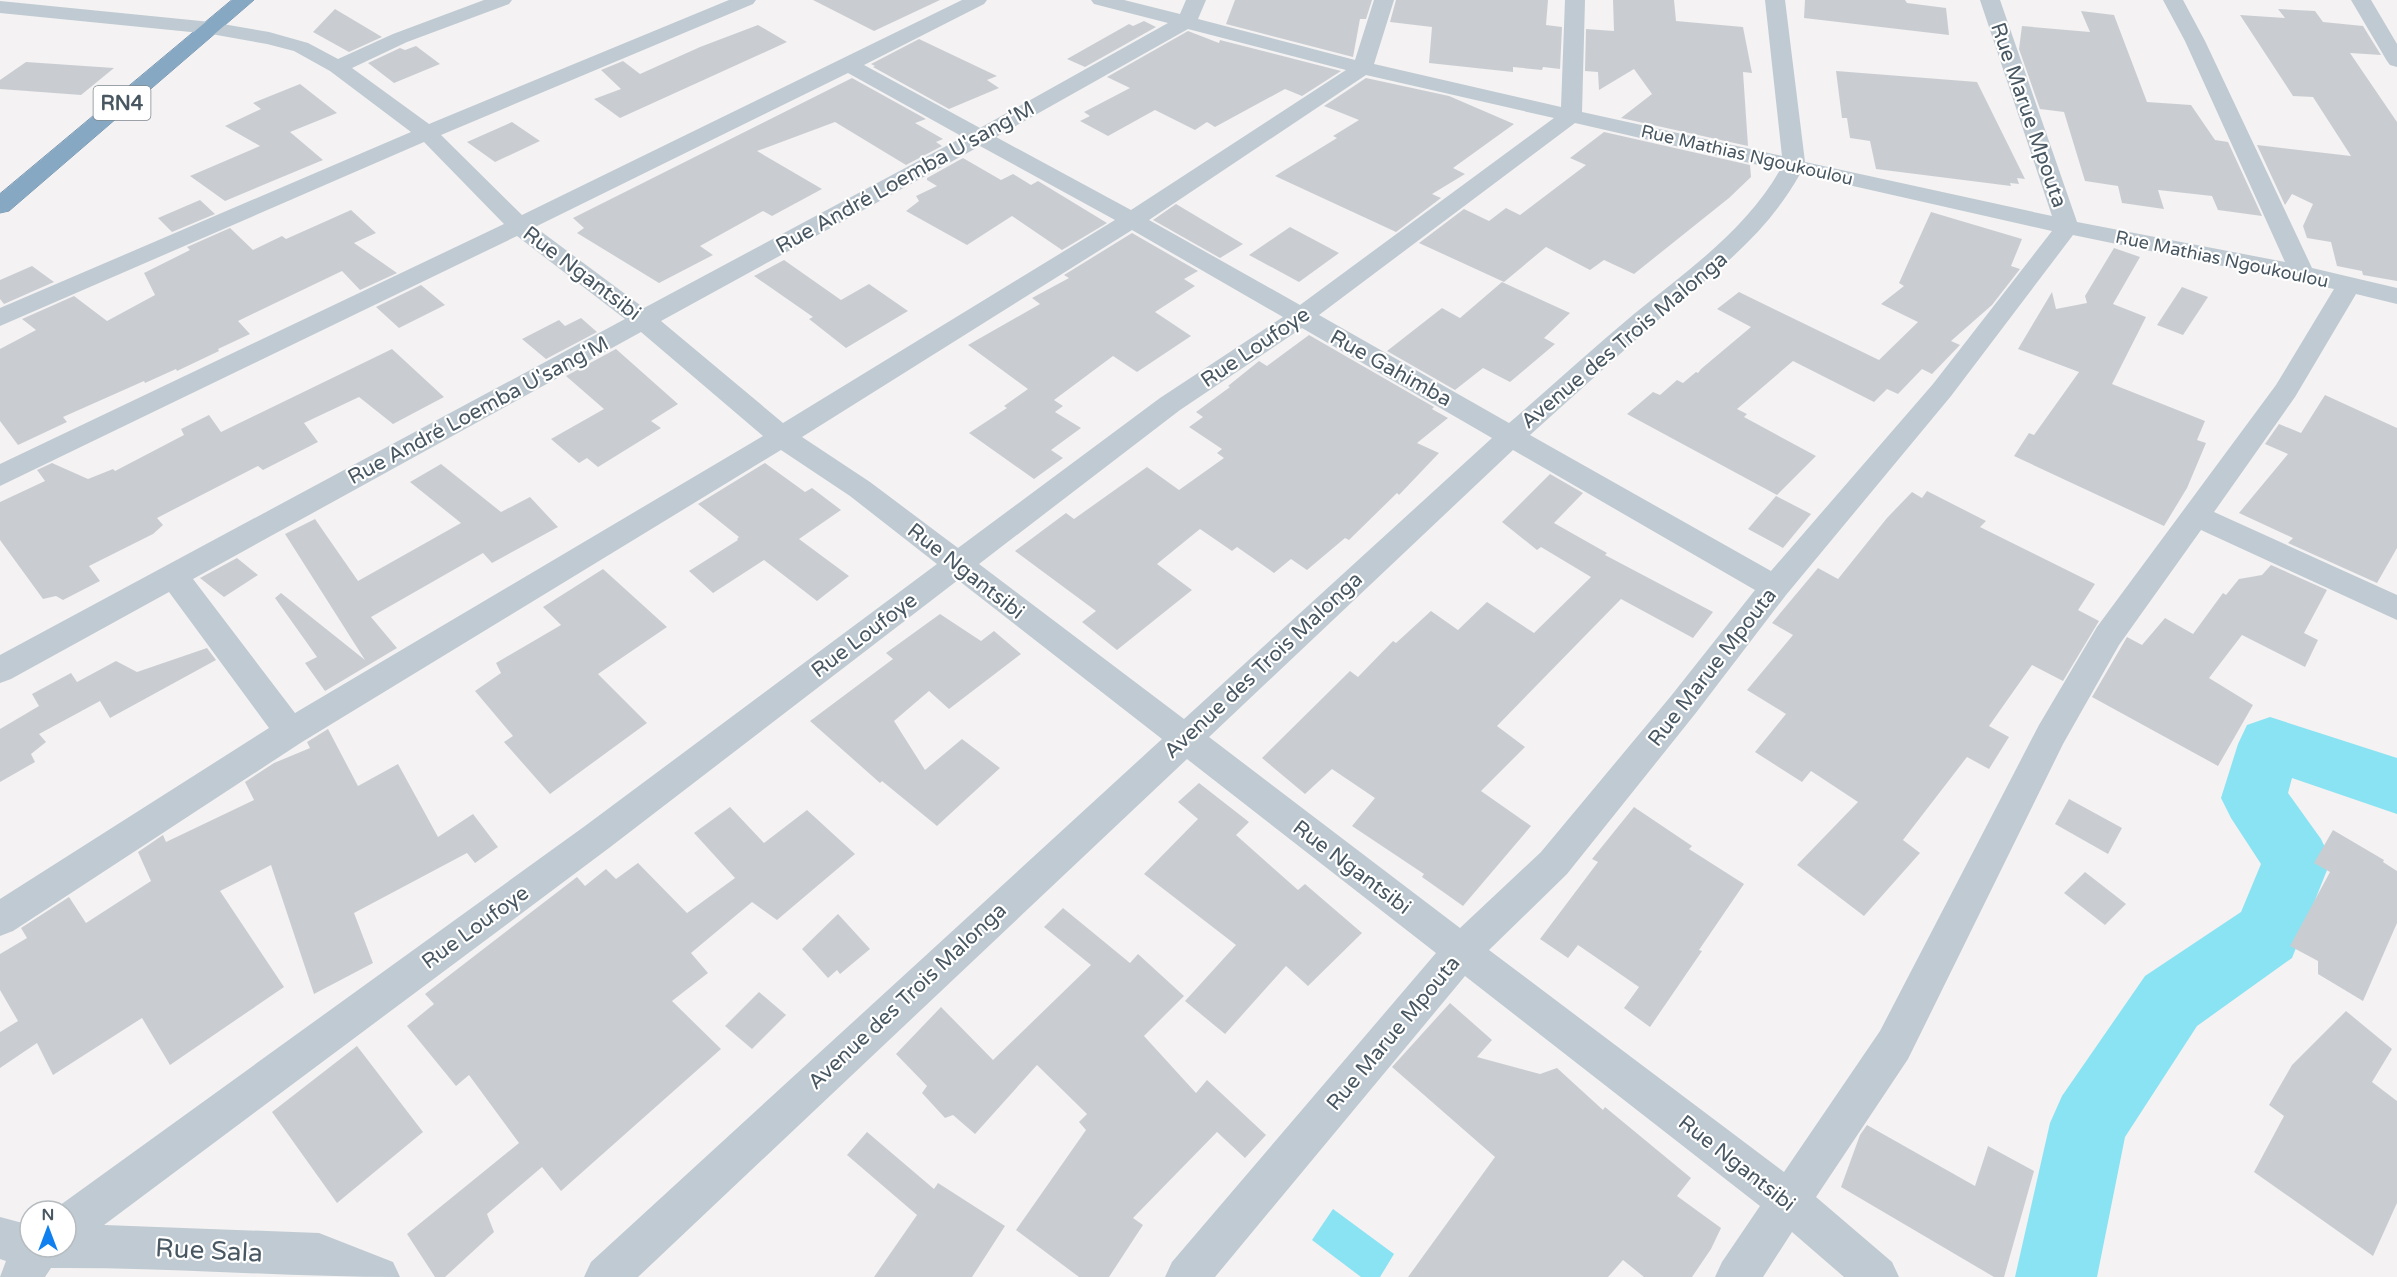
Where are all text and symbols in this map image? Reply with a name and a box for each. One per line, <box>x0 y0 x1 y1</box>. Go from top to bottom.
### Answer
street label: Rue Marue Mpouta <box>1985 19 2072 211</box>
road number: RN4 <box>94 86 150 120</box>
street label: Rue André Loemba U'sang'M <box>772 96 1039 259</box>
street label: Rue Mathias Ngoukoulou <box>1639 120 1855 190</box>
street label: Rue Ngantsibi <box>518 221 646 326</box>
street label: Rue Mathias Ngoukoulou <box>2114 226 2330 292</box>
street label: Avenue des Trois Malonga <box>1516 247 1733 434</box>
street label: Rue Loufoye <box>1196 302 1315 393</box>
street label: Rue Gahimba <box>1326 325 1456 412</box>
street label: Rue André Loemba U'sang'M <box>344 331 613 490</box>
street label: Rue Ngantsibi <box>902 518 1029 625</box>
street label: Avenue des Trois Malonga <box>1159 567 1368 764</box>
street label: Rue Marue Mpouta <box>1643 583 1782 751</box>
street label: Rue Loufoye <box>807 587 922 683</box>
street label: Rue Ngantsibi <box>1288 815 1416 920</box>
street label: Rue Loufoye <box>417 880 534 974</box>
street label: Avenue des Trois Malonga <box>803 898 1012 1095</box>
street label: Rue Marue Mpouta <box>1321 951 1465 1116</box>
street label: Rue Ngantsibi <box>1673 1110 1800 1217</box>
north arrow <box>18 1199 78 1259</box>
text: N <box>42 1205 54 1225</box>
street label: Rue Sala <box>154 1232 263 1269</box>

